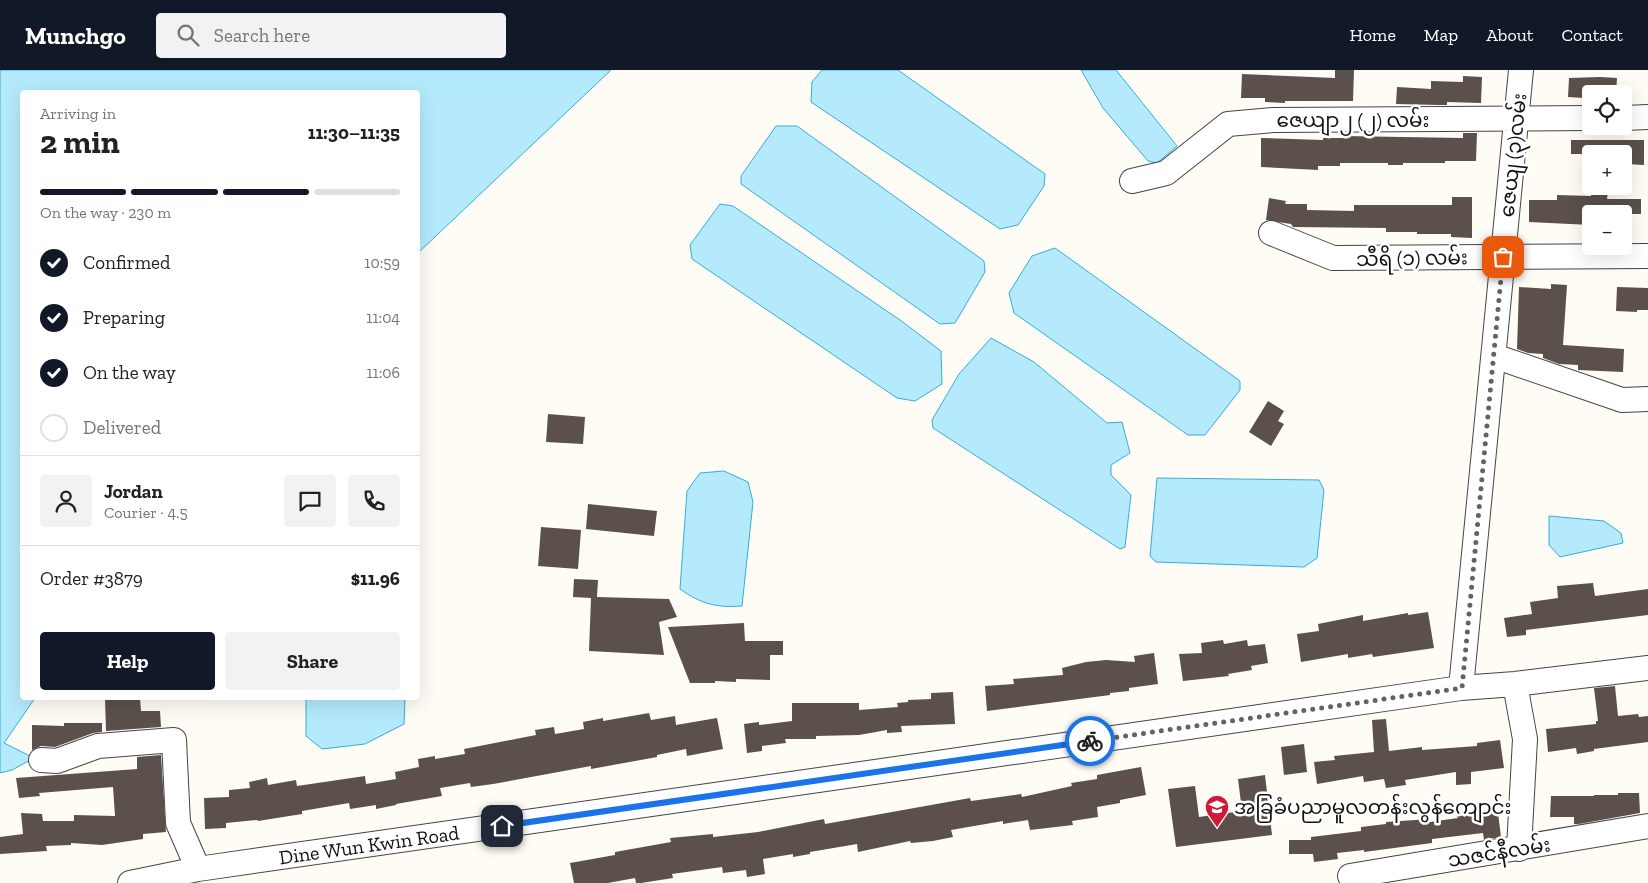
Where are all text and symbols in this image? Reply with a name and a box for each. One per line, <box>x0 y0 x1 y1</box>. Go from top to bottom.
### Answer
search box <box>156 13 506 58</box>
text: Munchgo <box>25 21 126 50</box>
icon: search <box>174 21 202 49</box>
text: Search here <box>214 24 310 47</box>
text: Home <box>1349 24 1396 46</box>
text: Map <box>1424 24 1458 46</box>
text: About <box>1486 24 1533 46</box>
text: Contact <box>1561 24 1623 46</box>
map controls <box>1582 85 1632 255</box>
button: locate <box>1582 85 1632 135</box>
street label: ဇေယျ (၃)လမ်း <box>1493 92 1535 219</box>
text: Arriving in <box>40 104 116 123</box>
street label: ဇေယျာ၂ (၂) လမ်း <box>1277 106 1429 136</box>
text: 11:30–11:35 <box>308 121 400 144</box>
text: 2 min <box>40 123 120 161</box>
button: + <box>1582 145 1632 195</box>
text: On the way · 230 m <box>40 203 171 222</box>
button: − <box>1582 205 1632 255</box>
pin <box>1482 236 1524 278</box>
street label: သီရိ (၁) လမ်း <box>1356 243 1468 275</box>
icon: bag <box>1489 243 1517 271</box>
icon: check <box>40 249 68 277</box>
text: Confirmed <box>83 251 170 274</box>
text: 10:59 <box>364 253 400 272</box>
icon: check <box>40 304 68 332</box>
text: Preparing <box>83 306 165 329</box>
text: 11:04 <box>366 308 400 327</box>
icon: check <box>40 359 68 387</box>
text: On the way <box>83 361 176 384</box>
text: 11:06 <box>366 363 400 382</box>
text: Delivered <box>83 416 161 439</box>
button: person <box>40 475 92 527</box>
button: chat <box>284 475 336 527</box>
button: phone <box>348 475 400 527</box>
text: Jordan <box>104 480 163 503</box>
text: Courier · 4.5 <box>104 503 188 522</box>
text: Order #3879 <box>40 567 143 590</box>
text: $11.96 <box>351 567 400 590</box>
button: Help <box>40 632 215 690</box>
button: Share <box>225 632 400 690</box>
courier <box>1065 716 1115 766</box>
icon: bike <box>1076 727 1104 755</box>
place label: အခြခံပညာမူလတန်းလွန်ကျောင်း <box>1234 793 1512 824</box>
school or university icon: အခြခံပညာမူလတန်းလွန်ကျောင်း <box>1204 794 1230 828</box>
pin <box>481 805 523 847</box>
icon: home <box>488 812 516 840</box>
street label: Dine Wun Kwin Road <box>277 820 461 870</box>
street label: သဇင်နီလမ်း <box>1446 830 1553 876</box>

